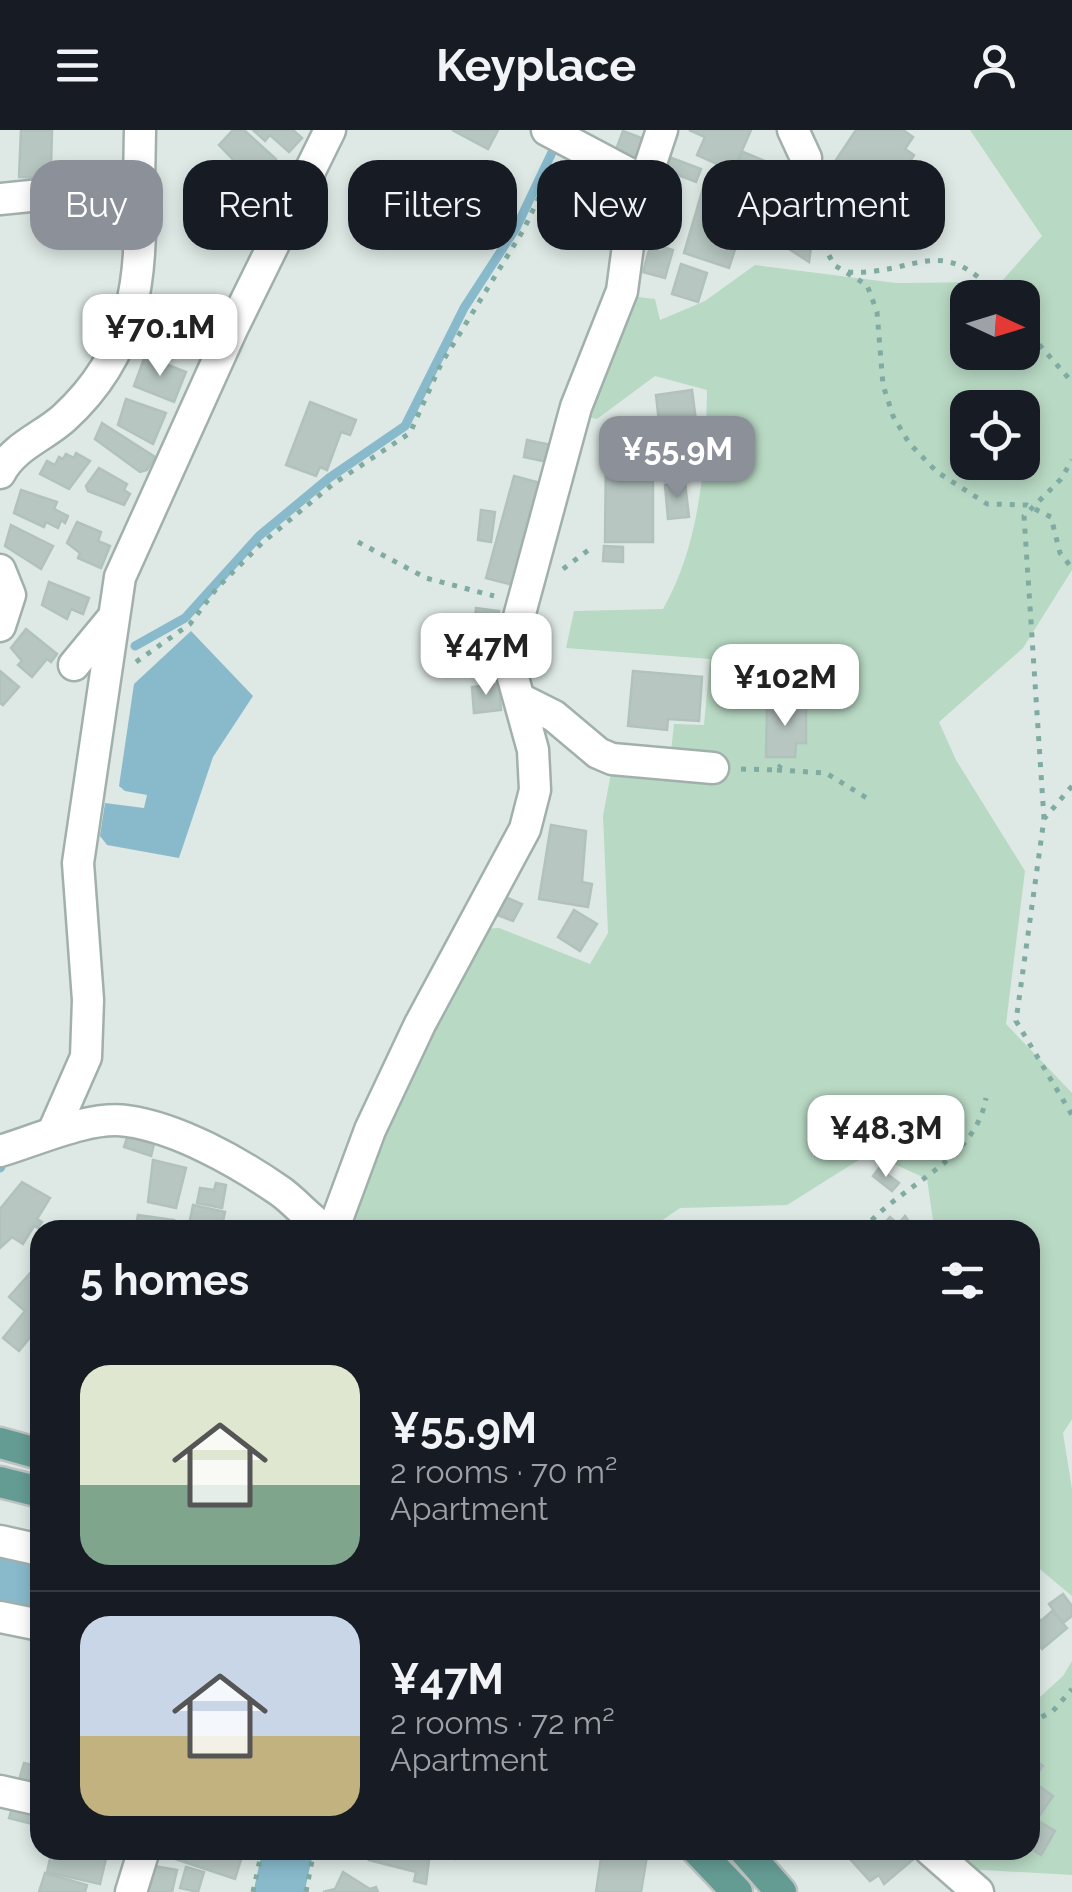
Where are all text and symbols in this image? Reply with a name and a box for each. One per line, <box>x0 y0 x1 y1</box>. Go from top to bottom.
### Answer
icon: menu <box>50 38 105 93</box>
icon: person <box>967 38 1022 93</box>
text: Keyplace <box>436 39 636 92</box>
chip: Buy <box>30 160 163 250</box>
chip: Rent <box>183 160 328 250</box>
chip: Filters <box>348 160 517 250</box>
chip: New <box>537 160 682 250</box>
chip: Apartment <box>702 160 945 250</box>
north arrow <box>950 280 1040 370</box>
map controls <box>950 280 1040 480</box>
pin: ¥70.1M <box>79 294 241 379</box>
text: ¥70.1M <box>104 308 216 345</box>
button: locate <box>950 390 1040 480</box>
pin: ¥55.9M <box>596 416 758 501</box>
text: ¥55.9M <box>621 430 733 467</box>
pin: ¥47M <box>427 613 545 698</box>
text: ¥47M <box>443 627 529 664</box>
pin: ¥102M <box>715 644 855 729</box>
text: ¥102M <box>733 658 837 695</box>
pin: ¥48.3M <box>805 1095 967 1180</box>
text: ¥48.3M <box>829 1109 943 1146</box>
icon: filters <box>935 1253 990 1308</box>
text: 5 homes <box>80 1256 249 1305</box>
text: ¥55.9M <box>390 1404 537 1453</box>
icon: home <box>160 1405 280 1525</box>
text: 2 rooms · 70 m² <box>390 1453 617 1490</box>
text: Apartment <box>390 1490 548 1527</box>
text: ¥47M <box>390 1655 504 1704</box>
icon: home <box>160 1656 280 1776</box>
text: 2 rooms · 72 m² <box>390 1704 615 1741</box>
text: Apartment <box>390 1741 548 1778</box>

